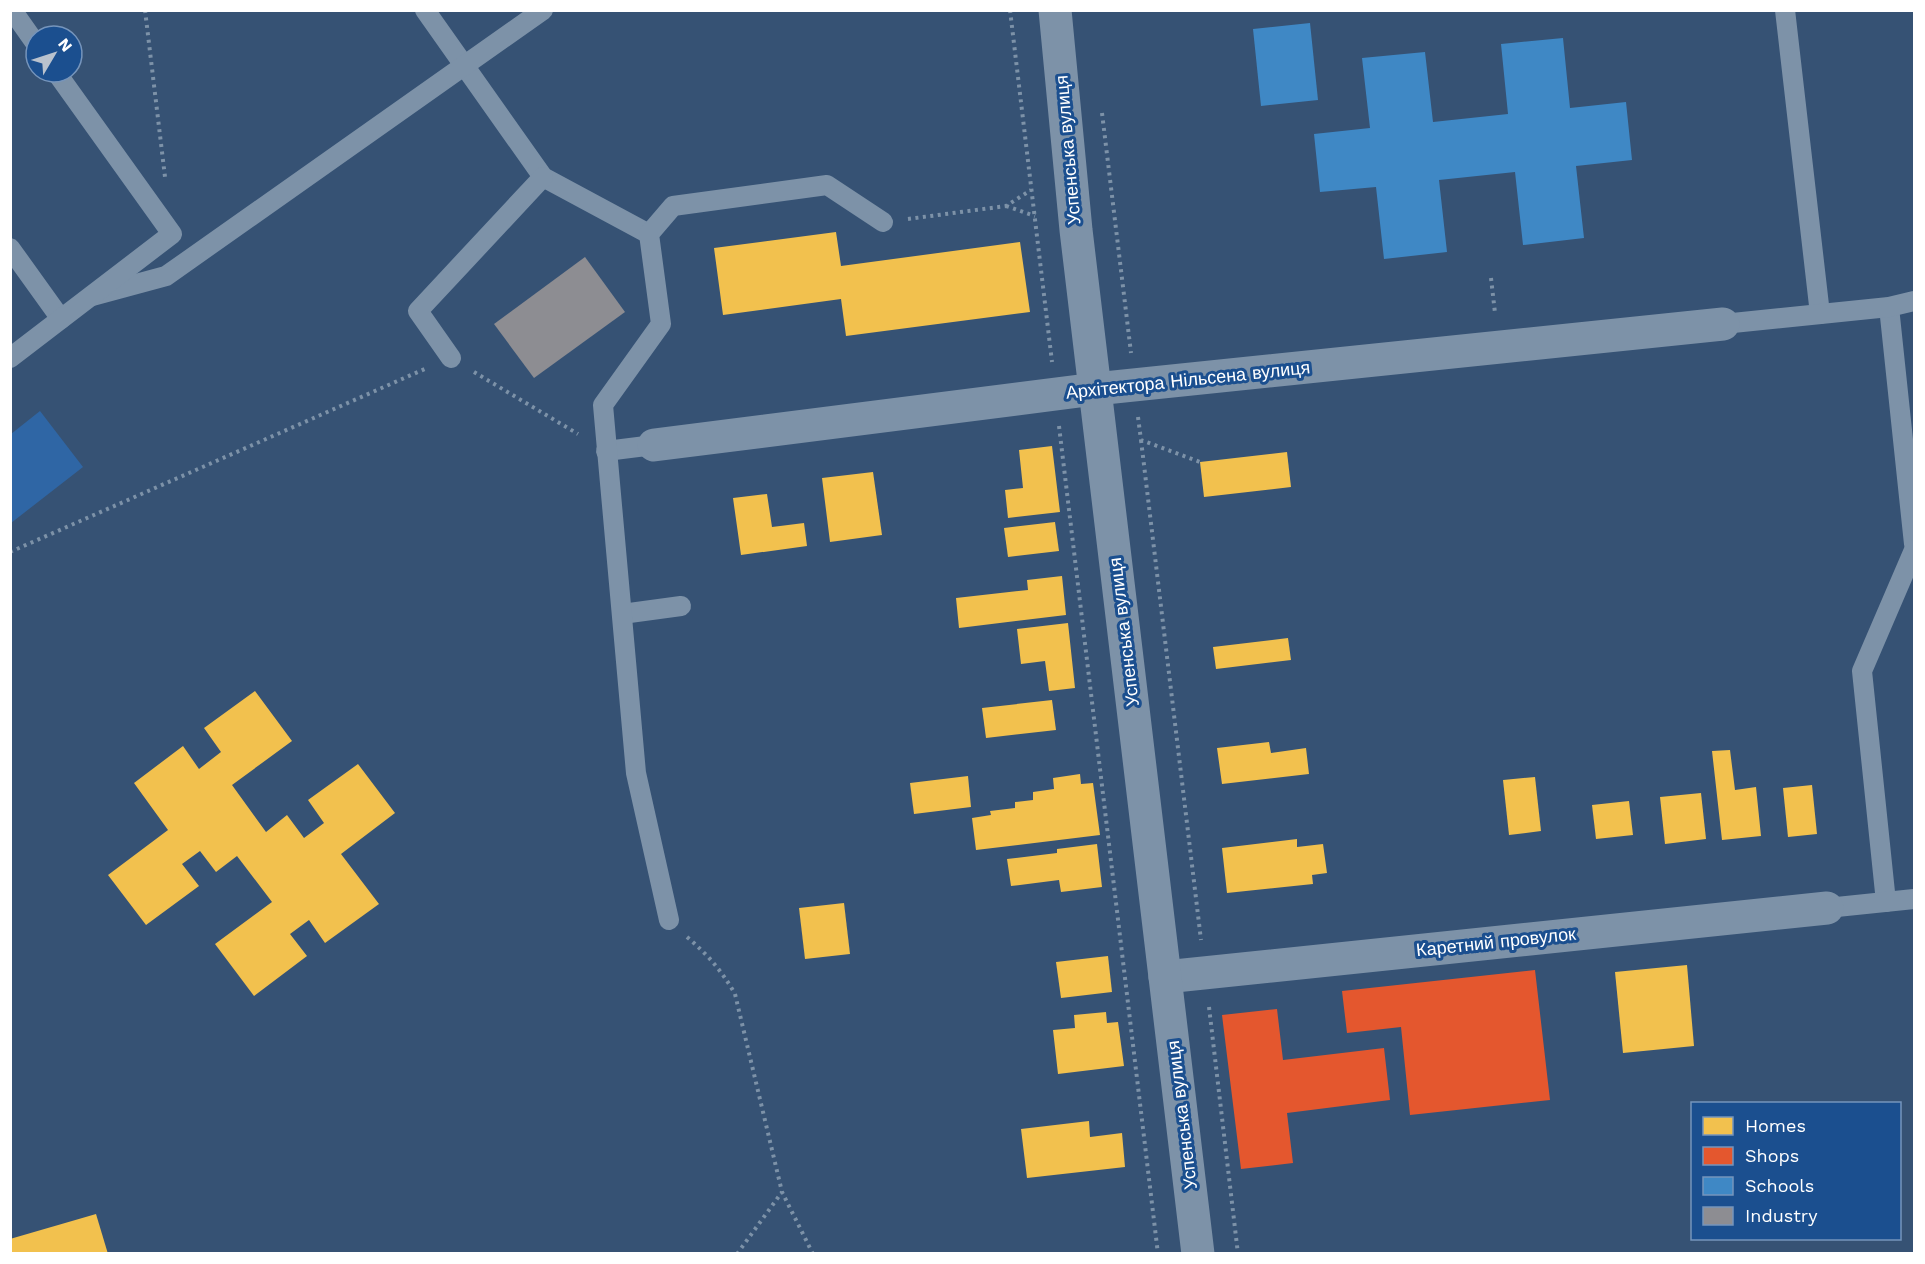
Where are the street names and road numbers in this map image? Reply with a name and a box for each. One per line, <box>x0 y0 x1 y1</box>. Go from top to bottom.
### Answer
street label: Успенська вулиця <box>1050 74 1085 226</box>
street label: Архітектора Нільсена вулиця <box>1065 356 1311 403</box>
street label: Успенська вулиця <box>1104 556 1143 708</box>
street label: Каретний провулок <box>1415 923 1577 960</box>
street label: Успенська вулиця <box>1162 1039 1201 1191</box>

